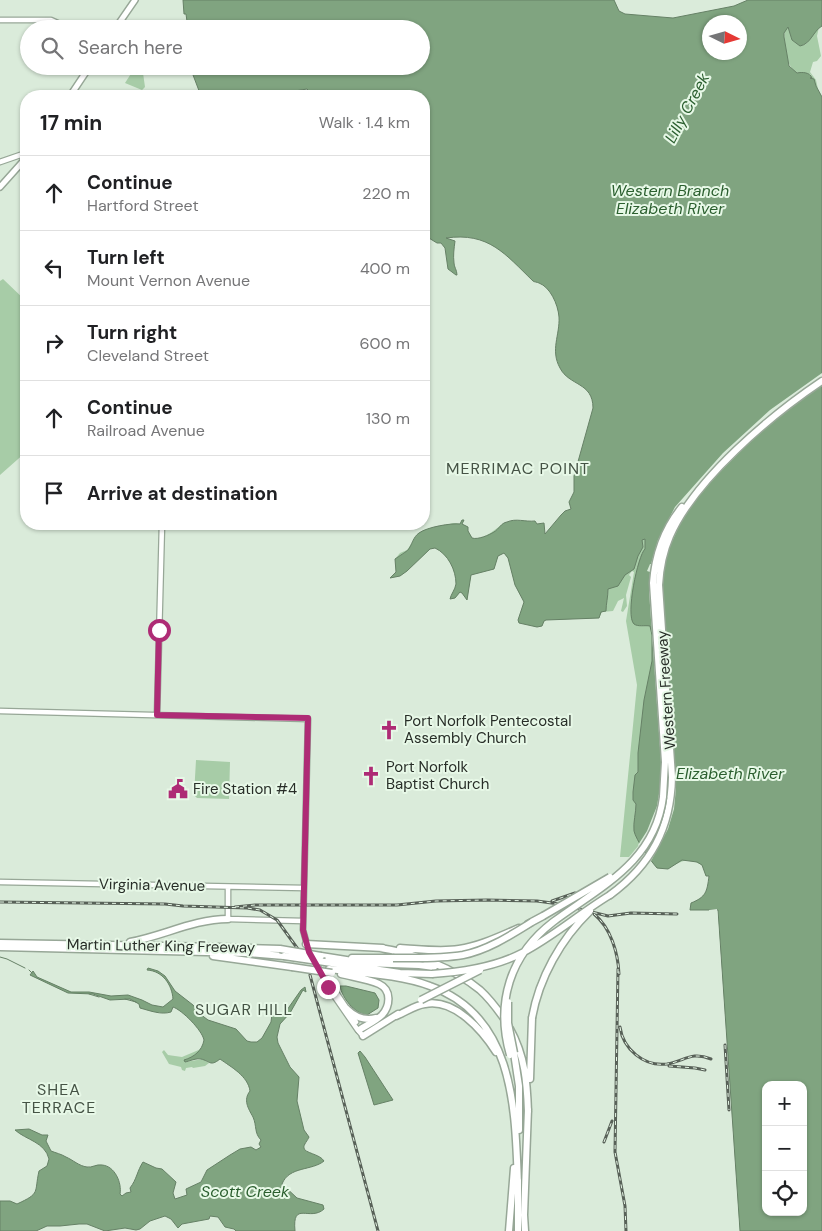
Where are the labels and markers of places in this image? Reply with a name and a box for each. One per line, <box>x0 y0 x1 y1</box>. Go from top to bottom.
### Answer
place label: Port Norfolk Pentecostal Assembly Church <box>404 711 572 748</box>
church icon: Port Norfolk Pentecostal Assembly Church <box>378 719 400 741</box>
place label: Port Norfolk Baptist Church <box>386 757 489 794</box>
church icon: Port Norfolk Baptist Church <box>360 765 382 787</box>
public building icon: Fire Station #4 <box>167 778 189 800</box>
place label: Fire Station #4 <box>193 779 297 799</box>

